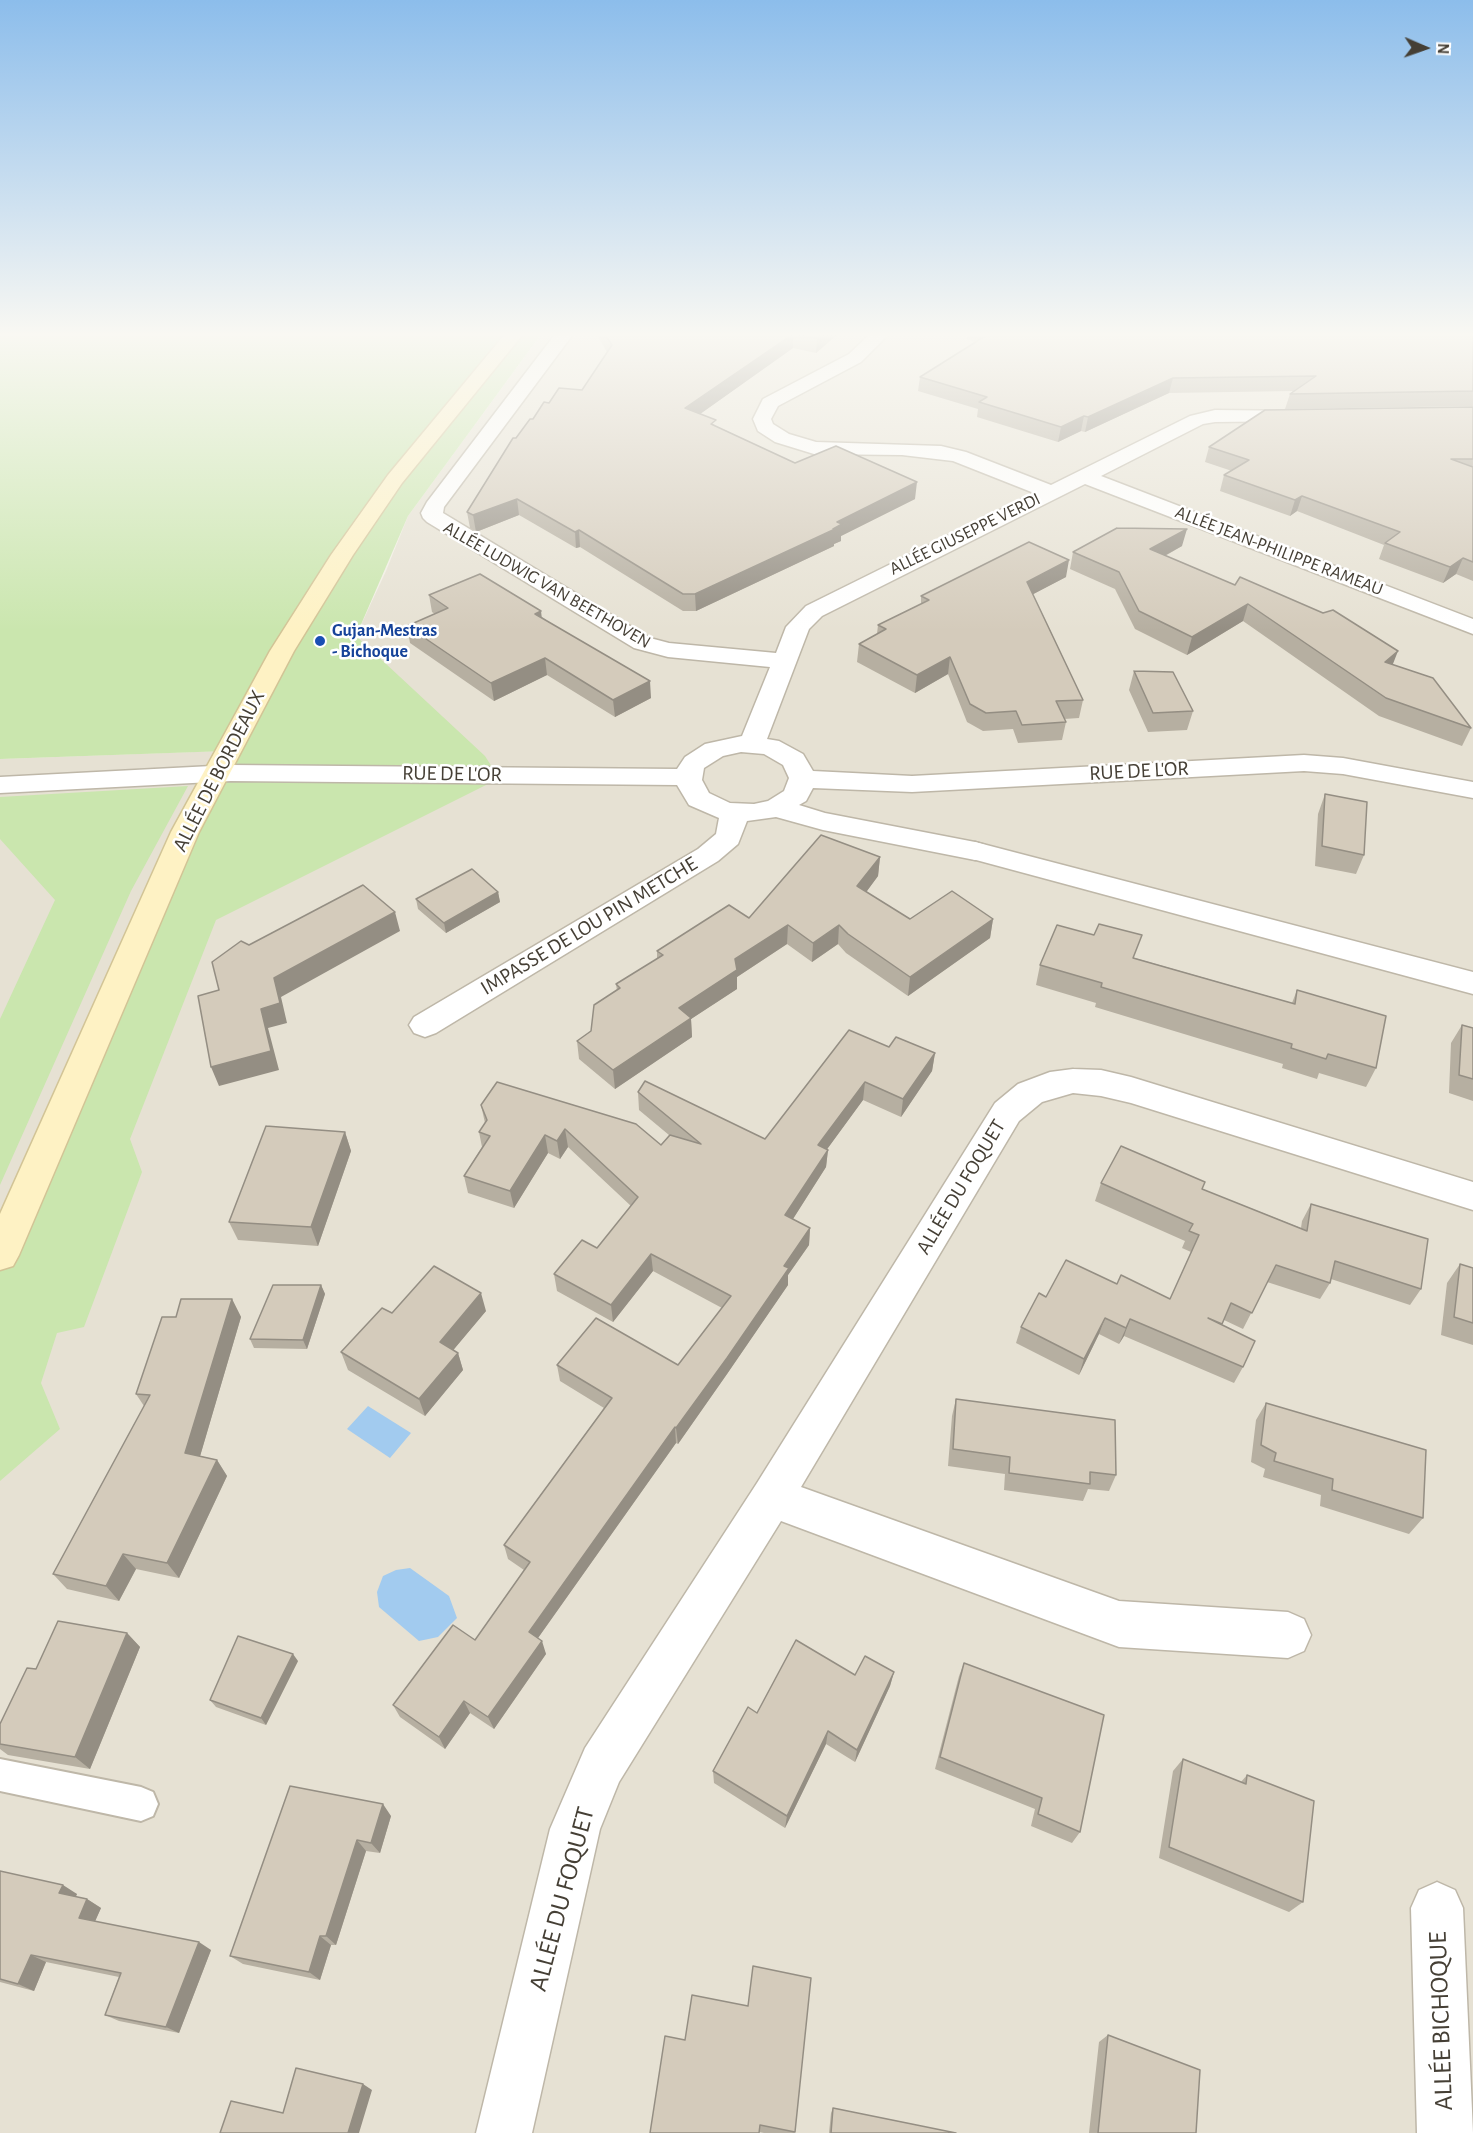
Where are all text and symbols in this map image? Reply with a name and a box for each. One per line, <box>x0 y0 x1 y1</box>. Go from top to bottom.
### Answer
north arrow <box>1395 18 1455 78</box>
text: N <box>1435 43 1451 54</box>
street label: ALLÉE GIUSEPPE VERDI <box>886 488 1044 580</box>
street label: ALLÉE JEAN-PHILIPPE RAMEAU <box>1172 501 1386 601</box>
street label: ALLÉE LUDWIG VAN BEETHOVEN <box>440 517 654 653</box>
place label: Gujan-Mestras - Bichoque <box>332 620 437 662</box>
marker: Gujan-Mestras - Bichoque <box>313 634 327 648</box>
street label: ALLÉE DE BORDEAUX <box>167 686 271 856</box>
street label: RUE DE L'OR <box>1088 756 1190 786</box>
street label: RUE DE L'OR <box>402 761 502 787</box>
street label: IMPASSE DE LOU PIN METCHE <box>476 851 702 1001</box>
street label: ALLÉE DU FOQUET <box>911 1115 1011 1259</box>
street label: ALLÉE DU FOQUET <box>522 1804 602 1994</box>
street label: ALLÉE BICHOQUE <box>1422 1931 1460 2111</box>

